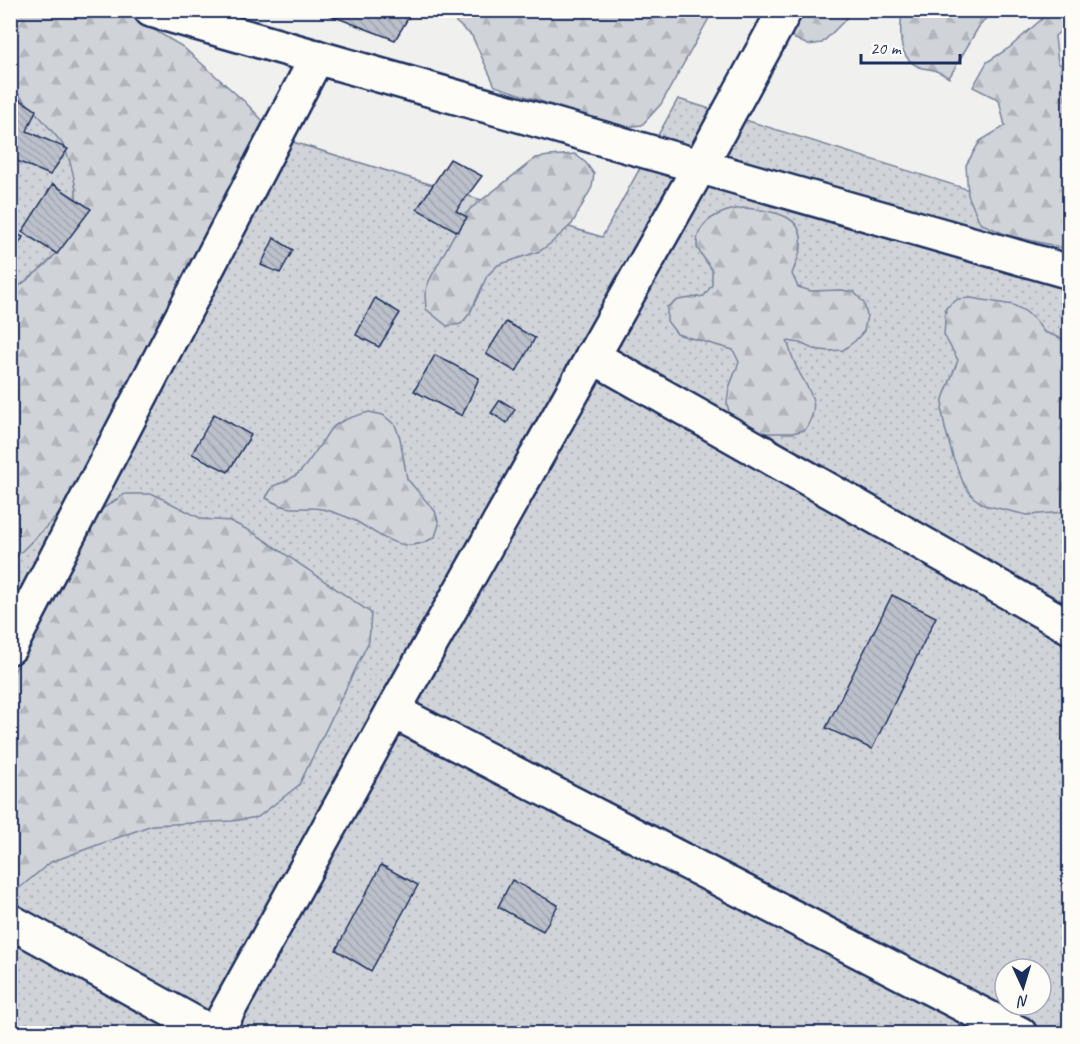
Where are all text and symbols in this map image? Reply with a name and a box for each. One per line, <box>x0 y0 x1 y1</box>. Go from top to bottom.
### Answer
scale bar <box>861 27 960 65</box>
text: 20 m <box>870 37 903 59</box>
north arrow <box>993 957 1053 1017</box>
text: N <box>1015 991 1030 1012</box>

